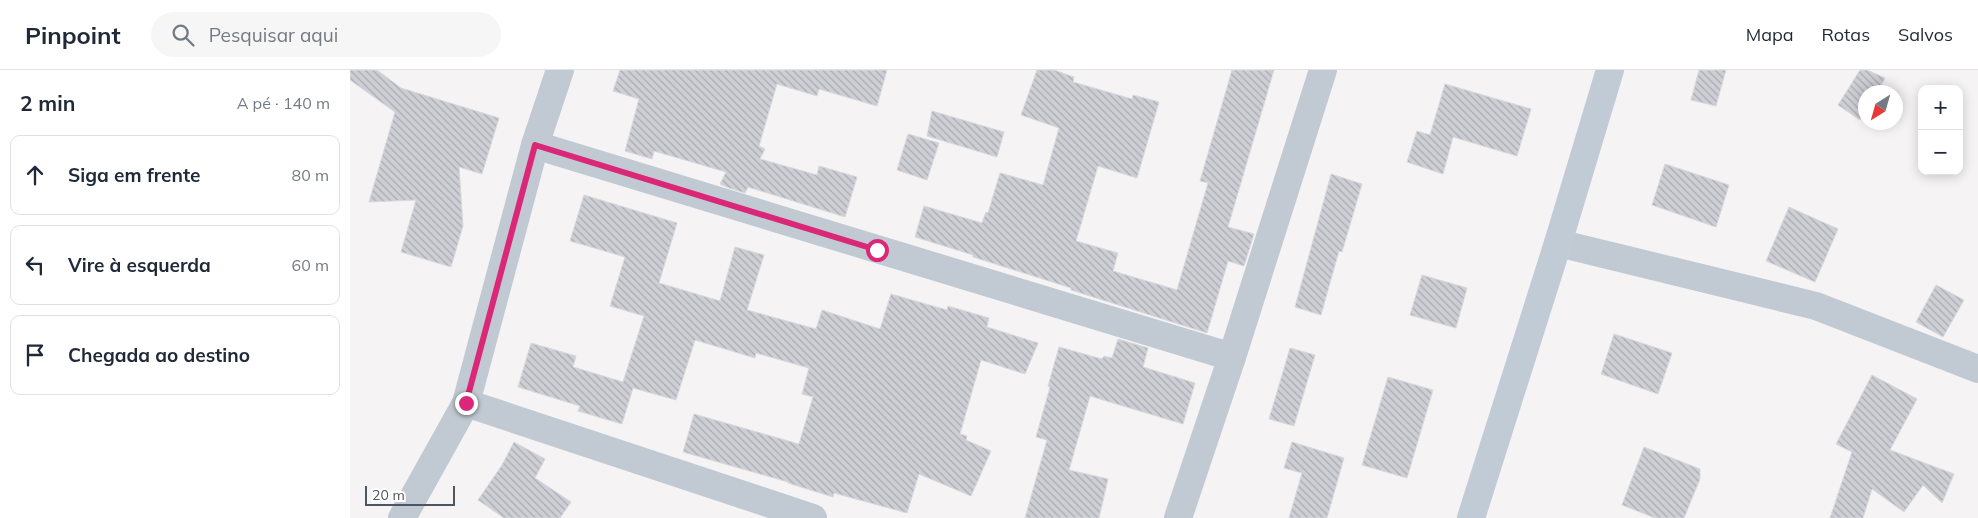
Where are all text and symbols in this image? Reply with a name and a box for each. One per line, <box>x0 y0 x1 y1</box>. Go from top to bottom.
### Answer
search box <box>151 12 501 57</box>
text: Pinpoint <box>25 20 121 50</box>
icon: search <box>169 21 197 49</box>
text: Pesquisar aqui <box>209 23 338 47</box>
text: Mapa <box>1746 23 1794 46</box>
text: Rotas <box>1822 23 1870 46</box>
text: Salvos <box>1898 23 1953 46</box>
north arrow <box>1858 85 1903 130</box>
map controls <box>1918 85 1963 175</box>
button: + <box>1918 85 1963 130</box>
text: 2 min <box>20 90 75 116</box>
text: A pé · 140 m <box>237 93 330 113</box>
button: − <box>1918 130 1963 175</box>
icon: ahead <box>21 161 49 189</box>
text: Siga em frente <box>68 163 200 187</box>
text: 80 m <box>292 165 329 185</box>
route start <box>866 239 889 262</box>
icon: left <box>21 251 49 279</box>
text: Vire à esquerda <box>68 253 211 277</box>
text: 60 m <box>292 255 329 275</box>
icon: arrive <box>21 341 49 369</box>
text: Chegada ao destino <box>68 343 250 367</box>
route end <box>455 392 478 415</box>
scale bar <box>365 483 455 506</box>
text: 20 m <box>372 486 405 504</box>

